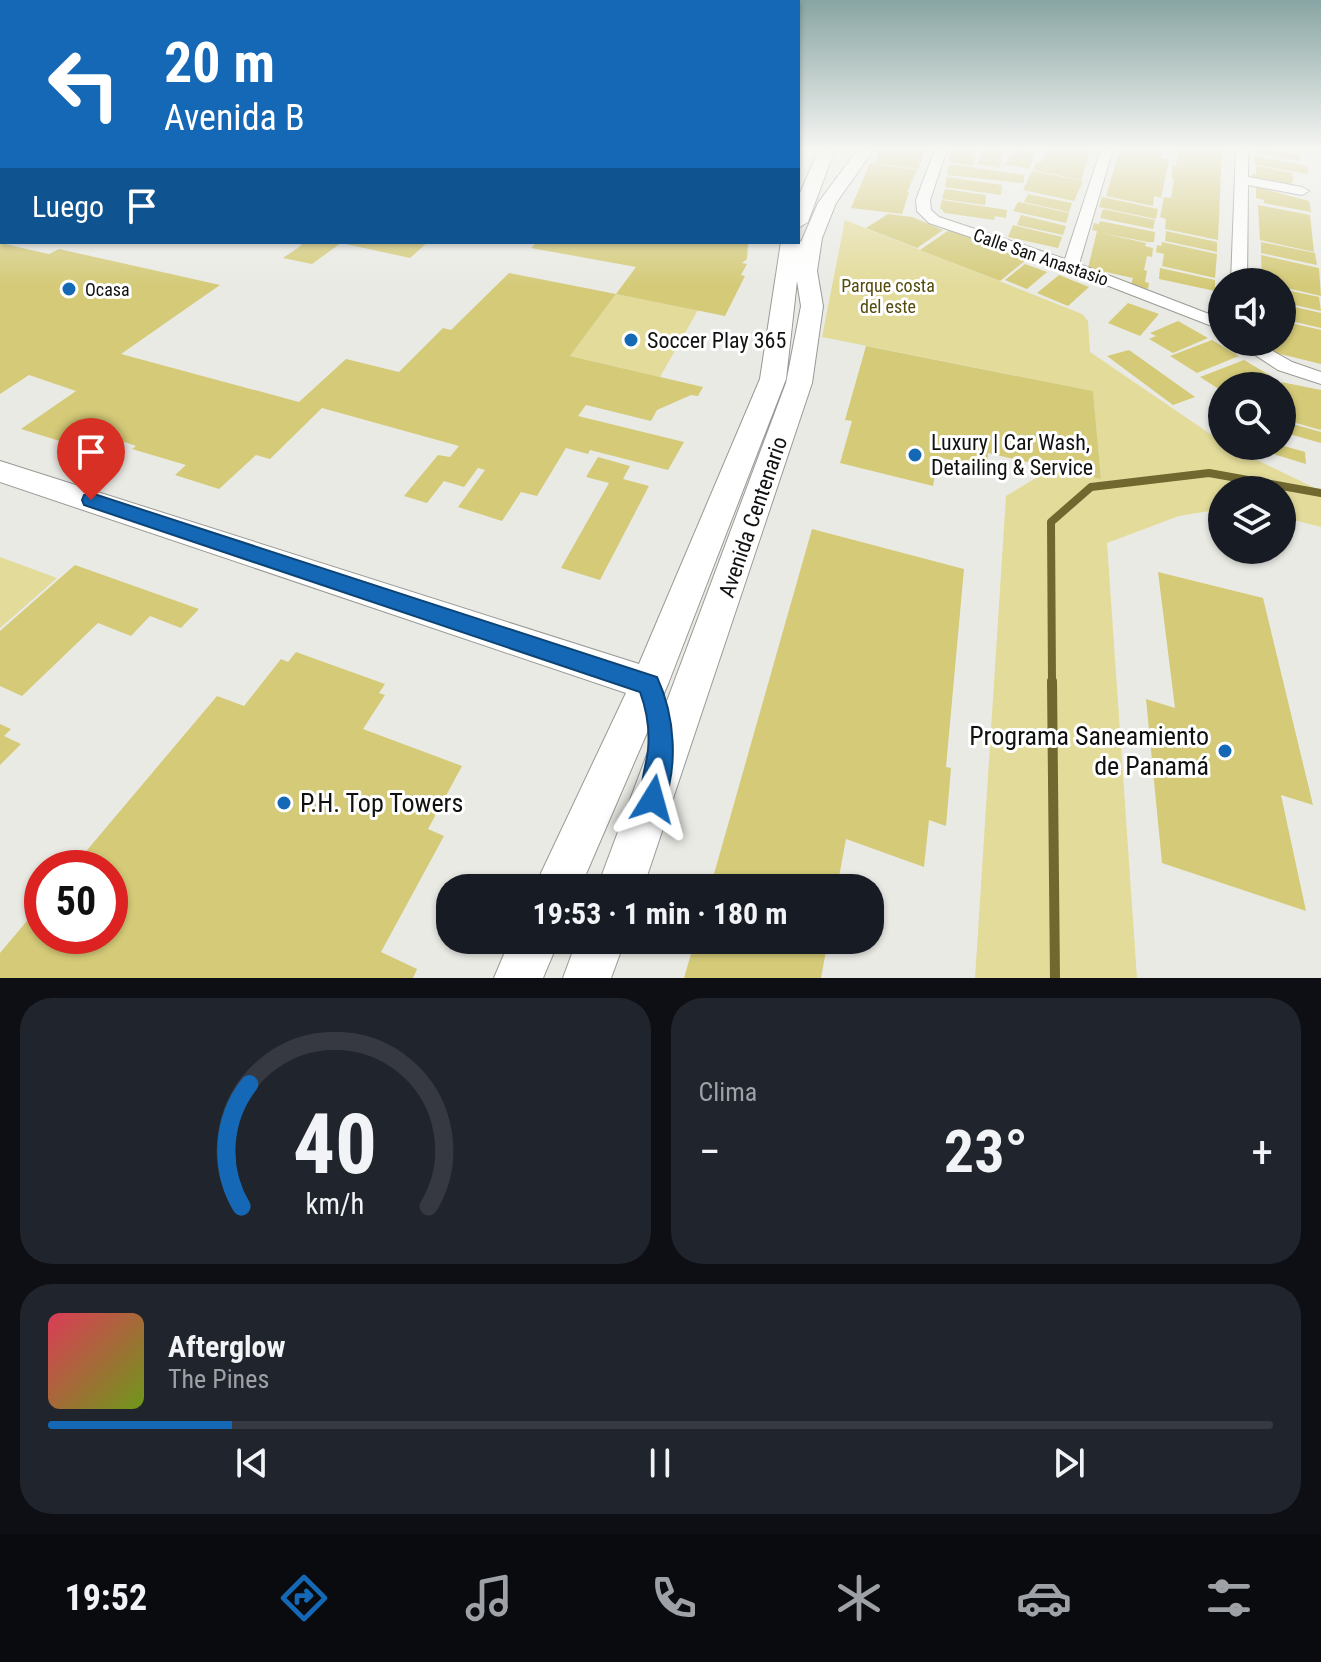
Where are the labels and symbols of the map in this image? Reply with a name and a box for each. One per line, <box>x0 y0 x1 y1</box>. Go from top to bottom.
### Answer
street label: Calle San Anastasio <box>971 224 1111 290</box>
park label: Parque costa del este <box>841 275 935 317</box>
place label: Ocasa <box>85 279 130 300</box>
marker: Ocasa <box>60 280 78 298</box>
place label: Soccer Play 365 <box>647 328 786 353</box>
marker: Soccer Play 365 <box>622 331 640 349</box>
pin <box>57 418 125 500</box>
place label: Luxury | Car Wash, Detailing & Service <box>931 430 1093 480</box>
street label: Avenida Centenario <box>714 433 792 601</box>
marker: Luxury | Car Wash, Detailing & Service <box>906 446 924 464</box>
place label: Programa Saneamiento de Panamá <box>969 721 1209 781</box>
marker: Programa Saneamiento de Panamá <box>1216 742 1234 760</box>
position arrow <box>611 757 695 841</box>
place label: P.H. Top Towers <box>300 788 463 818</box>
marker: P.H. Top Towers <box>275 794 293 812</box>
speed limit sign: 50 <box>24 850 128 954</box>

